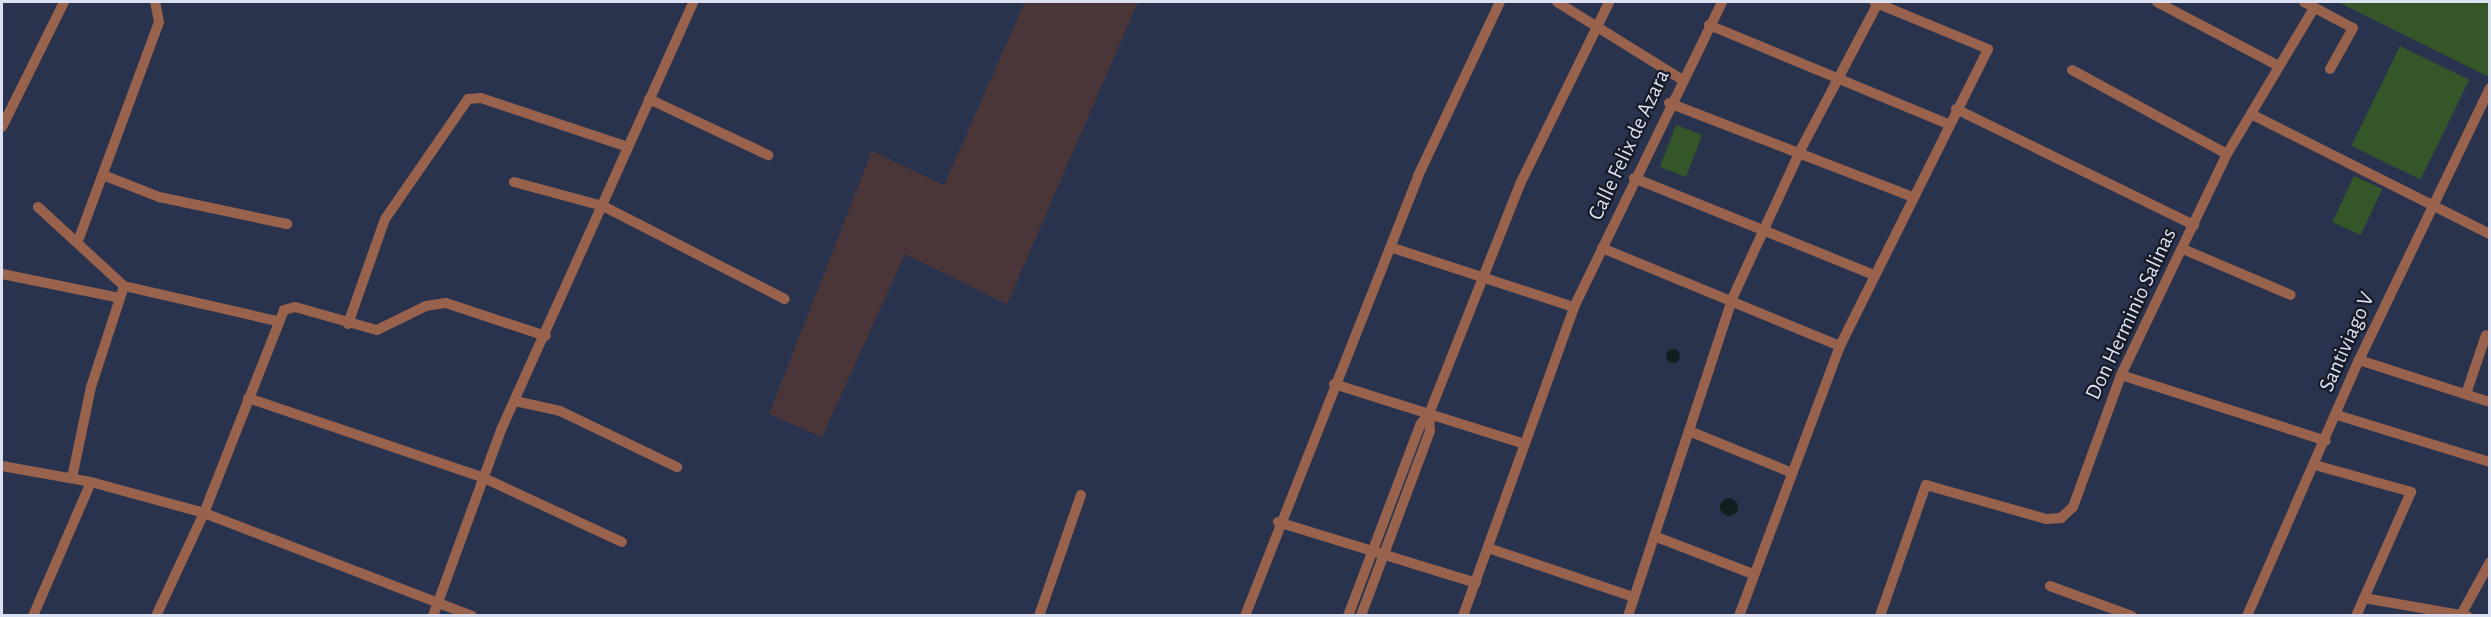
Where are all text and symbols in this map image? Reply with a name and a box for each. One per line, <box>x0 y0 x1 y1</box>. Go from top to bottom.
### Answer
street label: Calle Felix de Azara <box>1583 66 1675 224</box>
street label: Don Herminio Salinas <box>2080 224 2182 404</box>
street label: Santiviago V <box>2313 288 2381 396</box>

